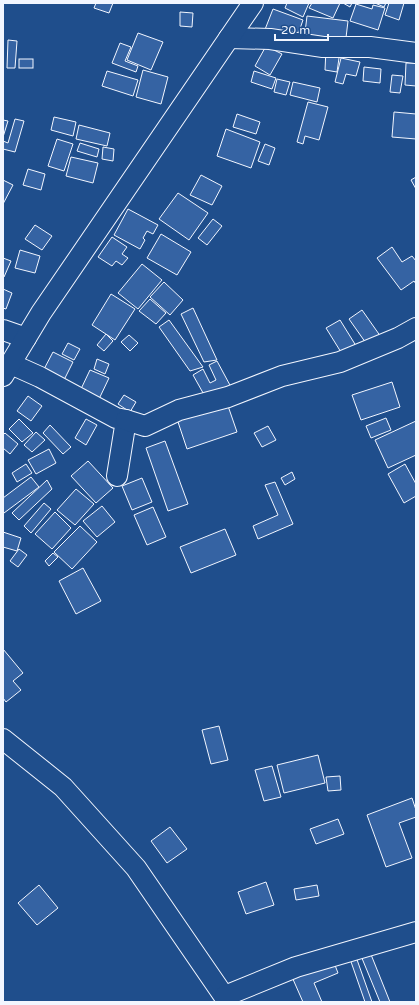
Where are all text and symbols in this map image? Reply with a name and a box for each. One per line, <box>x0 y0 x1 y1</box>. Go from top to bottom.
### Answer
scale bar <box>275 16 328 42</box>
text: 20 m <box>281 23 310 37</box>

